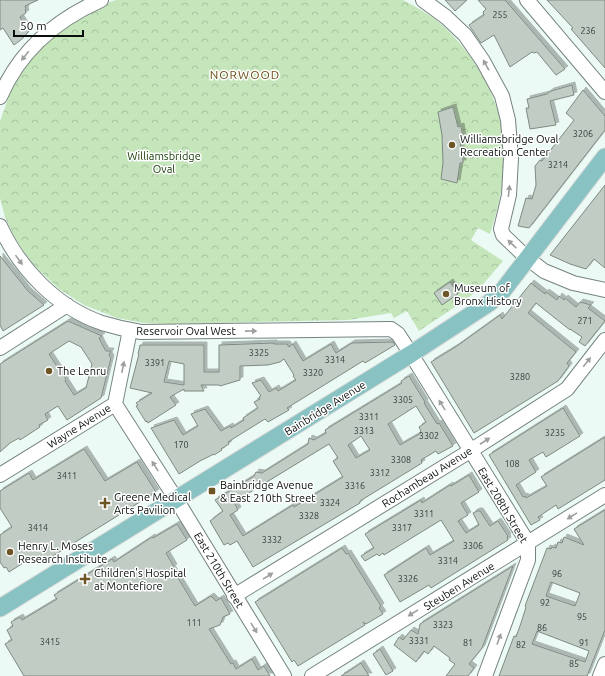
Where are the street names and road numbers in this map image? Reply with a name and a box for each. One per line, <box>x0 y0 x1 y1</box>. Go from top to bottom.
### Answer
street label: Reservoir Oval West <box>136 325 236 337</box>
street label: Bainbridge Avenue <box>282 378 368 438</box>
street label: Wayne Avenue <box>45 402 113 450</box>
street label: Rochambeau Avenue <box>380 444 474 510</box>
street label: East 208th Street <box>476 465 531 545</box>
street label: East 210th Street <box>192 530 247 610</box>
street label: Steuben Avenue <box>422 560 496 612</box>

